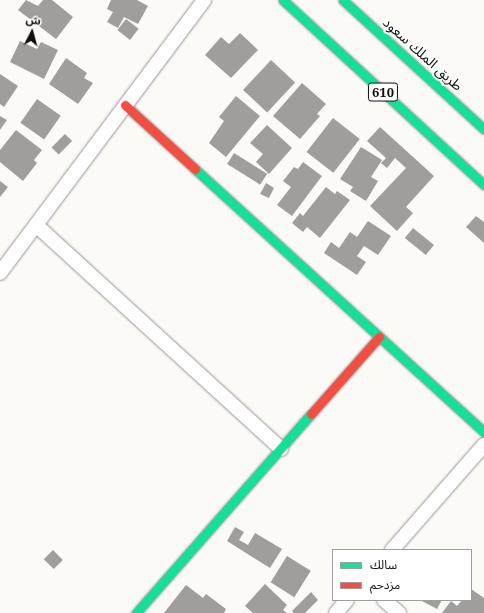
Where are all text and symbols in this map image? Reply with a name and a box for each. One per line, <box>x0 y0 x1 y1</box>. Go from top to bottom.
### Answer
text: ش <box>25 11 42 28</box>
north arrow <box>12 12 52 52</box>
street label: طريق الملك سعود <box>380 14 466 94</box>
road number: 610 <box>367 81 399 103</box>
legend <box>332 549 472 601</box>
text: سالك <box>370 556 397 573</box>
text: مزدحم <box>370 576 400 593</box>

